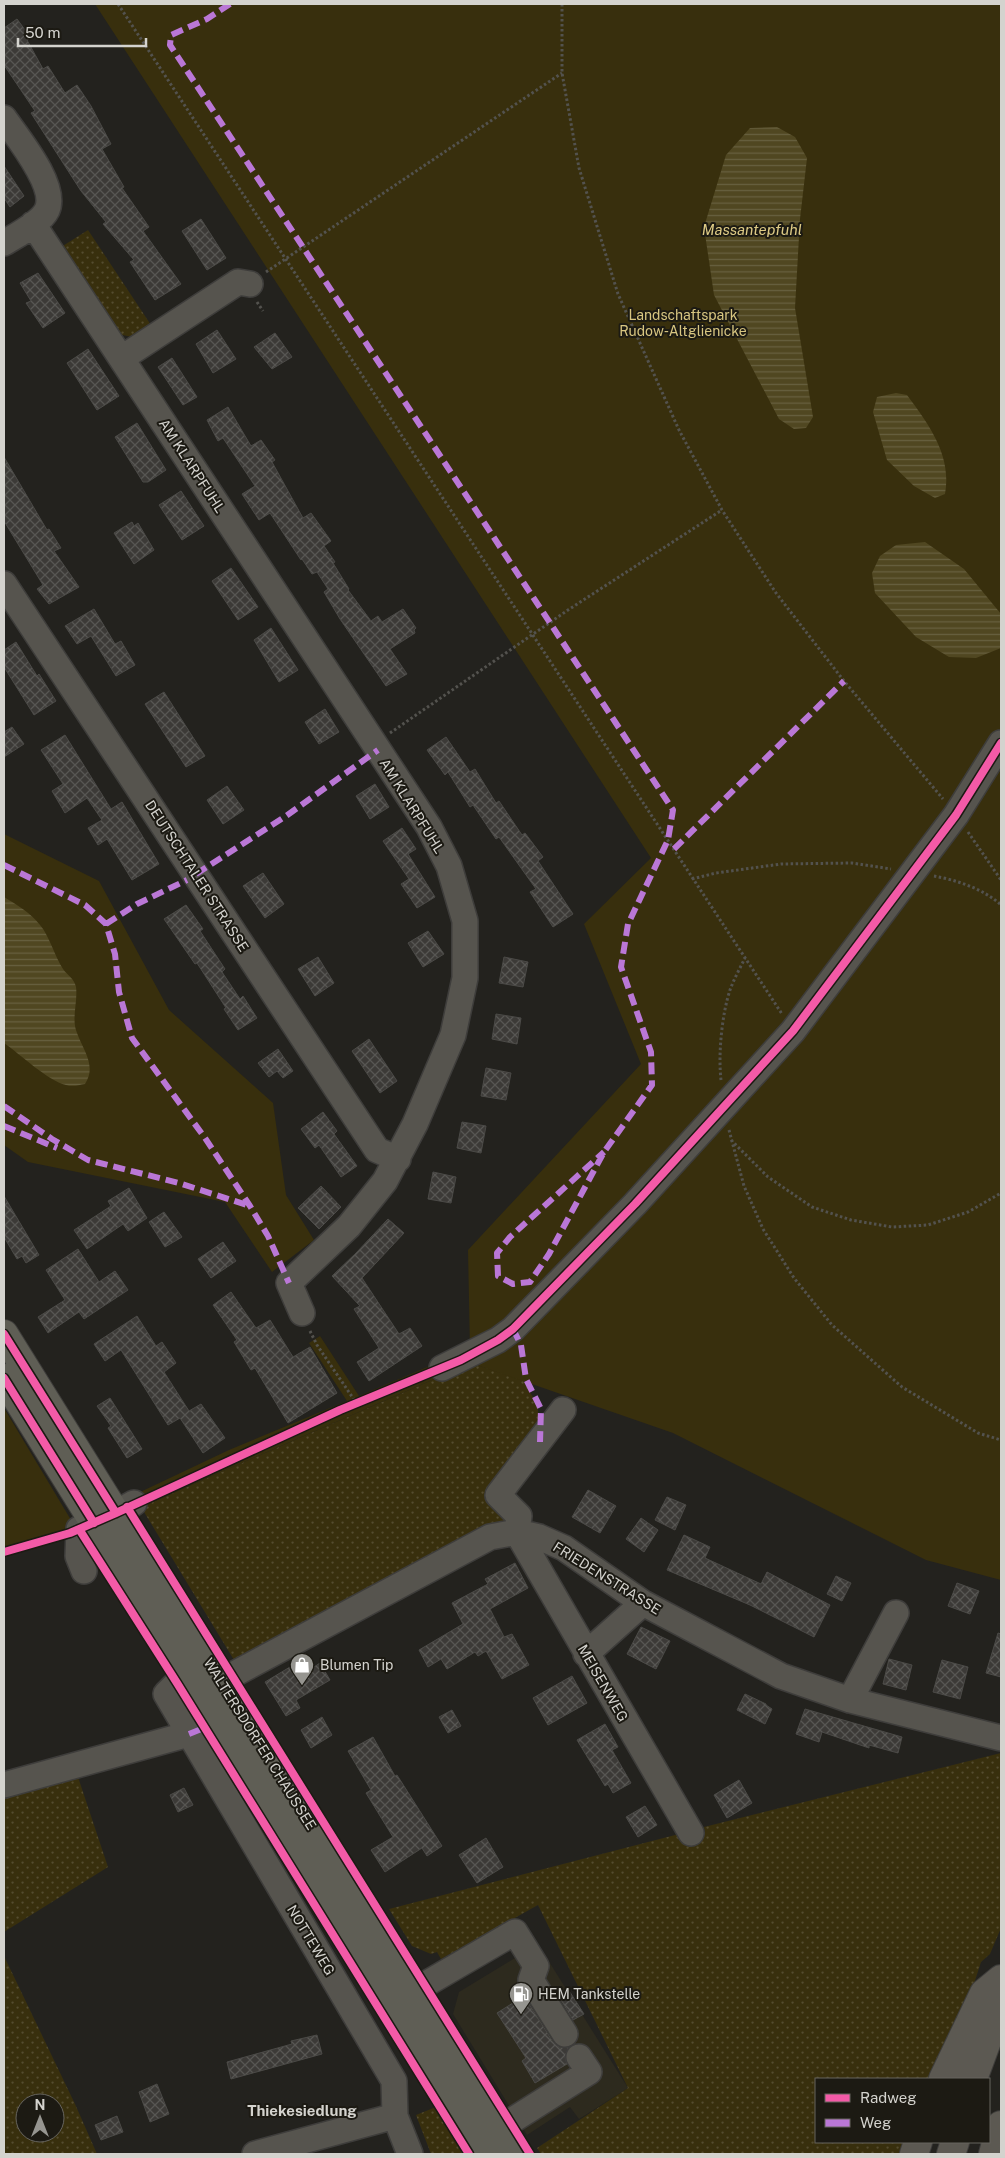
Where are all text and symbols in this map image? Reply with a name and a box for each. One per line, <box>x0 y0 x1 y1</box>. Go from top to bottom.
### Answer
scale bar <box>18 15 145 47</box>
text: 50 m <box>25 24 60 41</box>
water label: Massantepfuhl <box>702 221 802 238</box>
park label: Landschaftspark Rudow-Altglienicke <box>619 307 747 339</box>
street label: AM KLARPFUHL <box>156 416 228 516</box>
street label: AM KLARPFUHL <box>376 756 448 856</box>
street label: DEUTSCHTALER STRASSE <box>142 797 252 955</box>
street label: FRIEDENSTRASSE <box>550 1538 664 1618</box>
street label: MEISENWEG <box>575 1642 631 1724</box>
shop icon: Blumen Tip <box>289 1652 315 1686</box>
street label: WALTERSDORFER CHAUSSEE <box>200 1655 320 1833</box>
place label: Blumen Tip <box>320 1657 393 1673</box>
street label: NOTTEWEG <box>284 1902 338 1978</box>
fuel station icon: HEM Tankstelle <box>508 1981 534 2015</box>
place label: HEM Tankstelle <box>538 1986 640 2002</box>
legend <box>815 2078 990 2143</box>
text: Radweg <box>860 2089 917 2106</box>
north arrow <box>15 2093 65 2143</box>
text: N <box>35 2097 45 2113</box>
district label: Thiekesiedlung <box>247 2102 357 2119</box>
text: Weg <box>860 2114 891 2131</box>

